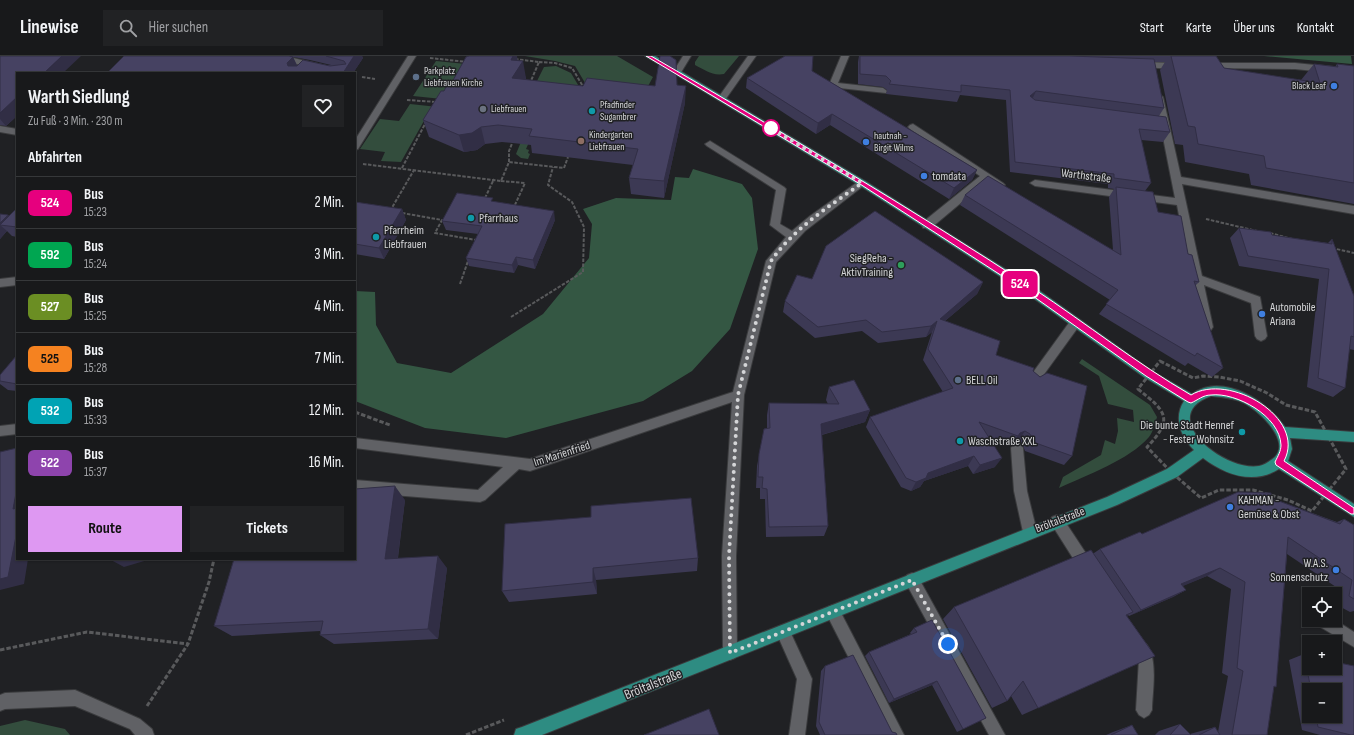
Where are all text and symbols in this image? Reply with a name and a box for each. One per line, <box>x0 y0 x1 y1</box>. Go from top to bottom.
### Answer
search box <box>103 10 383 46</box>
text: Linewise <box>20 16 79 39</box>
icon: search <box>117 17 139 39</box>
text: Hier suchen <box>149 18 208 37</box>
text: Start <box>1140 19 1164 36</box>
text: Karte <box>1186 19 1211 36</box>
text: Über uns <box>1233 19 1275 36</box>
text: Kontakt <box>1297 19 1334 36</box>
place label: Parkplatz Liebfrauen Kirche <box>424 65 483 89</box>
marker: Parkplatz Liebfrauen Kirche <box>411 72 421 82</box>
place label: Black Leaf <box>1292 80 1326 92</box>
marker: Black Leaf <box>1329 81 1339 91</box>
button: heart <box>302 85 344 127</box>
text: Warth Siedlung <box>28 86 130 109</box>
place label: Pfadfinder Sugambrer <box>600 99 636 123</box>
place label: Liebfrauen <box>491 103 527 115</box>
marker: Liebfrauen <box>478 104 488 114</box>
marker: Pfadfinder Sugambrer <box>587 106 597 116</box>
text: Zu Fuß · 3 Min. · 230 m <box>28 113 123 129</box>
unlabelled marker <box>762 119 780 137</box>
place label: Kindergarten Liebfrauen <box>589 129 632 153</box>
place label: hautnah - Birgit Wilms <box>874 130 914 154</box>
marker: Kindergarten Liebfrauen <box>576 136 586 146</box>
marker: hautnah - Birgit Wilms <box>861 137 871 147</box>
text: Abfahrten <box>28 148 82 167</box>
street label: Warthstraße <box>1060 165 1112 187</box>
place label: tomdata <box>932 169 966 184</box>
marker: tomdata <box>919 171 929 181</box>
text: Bus <box>84 185 103 204</box>
text: 2 Min. <box>314 193 344 212</box>
text: 524 <box>41 194 59 211</box>
text: 15:23 <box>84 204 107 220</box>
place label: Pfarrhaus <box>479 211 518 226</box>
marker: Pfarrhaus <box>466 213 476 223</box>
place label: Pfarrheim Liebfrauen <box>384 223 427 252</box>
marker: Pfarrheim Liebfrauen <box>371 232 381 242</box>
text: Bus <box>84 237 103 256</box>
text: 3 Min. <box>314 245 344 264</box>
text: 592 <box>41 246 59 263</box>
place label: SiegReha - AktivTraining <box>840 251 893 280</box>
text: 15:24 <box>84 256 107 272</box>
marker: SiegReha - AktivTraining <box>896 260 906 270</box>
line badge: 524 <box>997 271 1043 297</box>
text: 524 <box>1011 275 1029 292</box>
text: Bus <box>84 289 103 308</box>
text: 4 Min. <box>314 297 344 316</box>
text: 527 <box>41 298 59 315</box>
place label: Automobile Ariana <box>1269 300 1316 329</box>
text: 15:25 <box>84 308 107 324</box>
marker: Automobile Ariana <box>1257 309 1267 319</box>
text: Bus <box>84 341 103 360</box>
text: 7 Min. <box>315 349 344 368</box>
text: 525 <box>41 350 59 367</box>
text: 15:28 <box>84 360 107 376</box>
place label: BELL Oil <box>966 373 997 388</box>
marker: BELL Oil <box>953 375 963 385</box>
text: Bus <box>84 393 103 412</box>
text: 12 Min. <box>309 401 344 420</box>
text: 532 <box>41 402 59 419</box>
text: 15:33 <box>84 412 107 428</box>
place label: Die bunte Stadt Hennef - Fester Wohnsitz <box>1140 418 1235 447</box>
marker: Die bunte Stadt Hennef - Fester Wohnsitz <box>1237 427 1247 437</box>
place label: Waschstraße XXL <box>968 434 1037 449</box>
marker: Waschstraße XXL <box>955 436 965 446</box>
street label: Im Marienfried <box>532 438 592 470</box>
text: Bus <box>84 445 103 464</box>
text: 16 Min. <box>309 453 344 472</box>
text: 522 <box>41 454 59 471</box>
text: 15:37 <box>84 464 107 480</box>
place label: KAHMAN - Gemüse & Obst <box>1238 493 1300 522</box>
marker: KAHMAN - Gemüse & Obst <box>1225 502 1235 512</box>
street label: Bröltalstraße <box>1033 504 1087 536</box>
button: Route <box>28 506 182 552</box>
button: Tickets <box>190 506 344 552</box>
place label: W.A.S. Sonnenschutz <box>1270 556 1329 585</box>
marker: W.A.S. Sonnenschutz <box>1331 565 1341 575</box>
map controls <box>1302 587 1342 723</box>
button: locate <box>1302 587 1342 627</box>
your location <box>938 634 958 654</box>
button: + <box>1302 635 1342 675</box>
street label: Bröltalstraße <box>622 665 684 703</box>
button: − <box>1302 683 1342 723</box>

